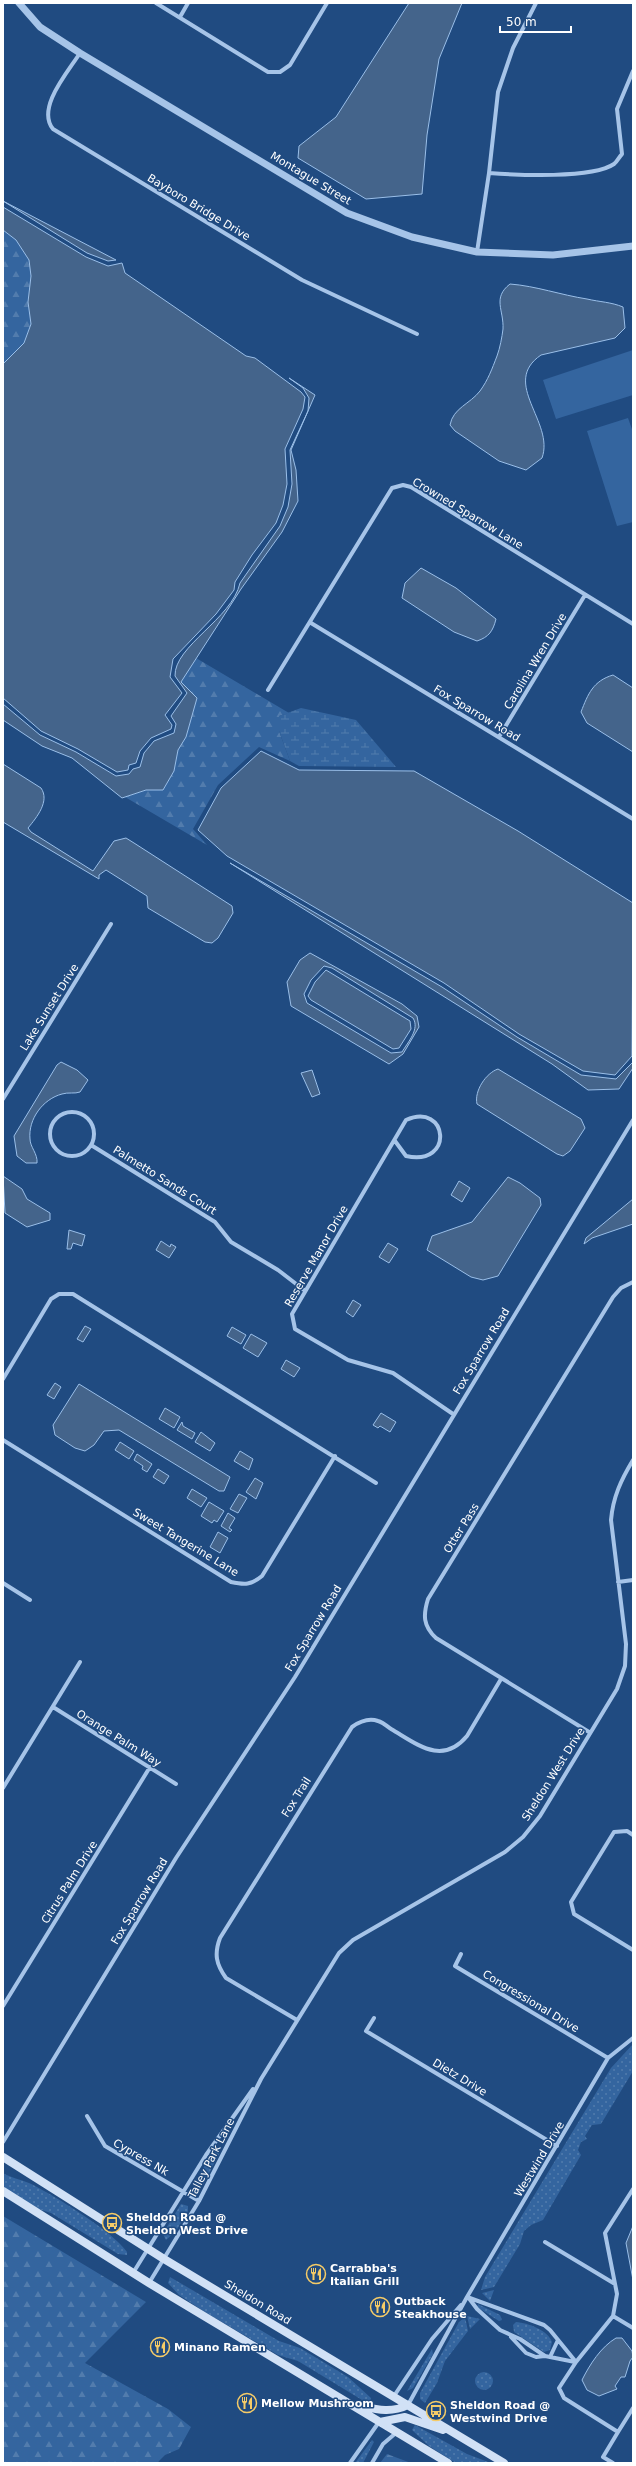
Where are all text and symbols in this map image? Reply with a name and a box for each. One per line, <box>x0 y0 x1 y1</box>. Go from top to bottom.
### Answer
scale bar <box>500 8 571 34</box>
text: 50 m <box>506 15 537 29</box>
street label: Montague Street <box>268 149 354 208</box>
street label: Bayboro Bridge Drive <box>145 172 253 243</box>
street label: Crowned Sparrow Lane <box>410 475 526 552</box>
street label: Carolina Wren Drive <box>502 611 569 712</box>
street label: Fox Sparrow Road <box>431 682 522 744</box>
street label: Lake Sunset Drive <box>18 961 81 1053</box>
street label: Palmetto Sands Court <box>111 1143 219 1218</box>
street label: Reserve Manor Drive <box>282 1203 351 1309</box>
street label: Fox Sparrow Road <box>450 1306 512 1397</box>
street label: Otter Pass <box>441 1501 482 1556</box>
street label: Sweet Tangerine Lane <box>130 1506 241 1579</box>
street label: Fox Sparrow Road <box>282 1583 344 1674</box>
street label: Orange Palm Way <box>74 1707 164 1770</box>
street label: Sheldon West Drive <box>519 1725 588 1823</box>
street label: Fox Trail <box>279 1775 314 1820</box>
street label: Citrus Palm Drive <box>39 1838 100 1926</box>
street label: Fox Sparrow Road <box>108 1856 170 1947</box>
street label: Congressional Drive <box>480 1967 582 2036</box>
street label: Dietz Drive <box>430 2056 490 2099</box>
street label: Talley Park Lane <box>185 2116 237 2201</box>
street label: Westwind Drive <box>512 2119 567 2199</box>
street label: Cypress Nk <box>111 2136 171 2179</box>
place label: Sheldon Road @ Sheldon West Drive <box>126 2211 248 2237</box>
bus stop icon: Sheldon Road @ Sheldon West Drive <box>101 2212 123 2234</box>
place label: Carrabba's Italian Grill <box>330 2262 399 2288</box>
restaurant icon: Carrabba's Italian Grill <box>305 2263 327 2285</box>
street label: Sheldon Road <box>222 2277 293 2327</box>
place label: Outback Steakhouse <box>394 2295 467 2321</box>
restaurant icon: Outback Steakhouse <box>369 2296 391 2318</box>
restaurant icon: Minano Ramen <box>149 2336 171 2358</box>
place label: Minano Ramen <box>174 2341 266 2354</box>
restaurant icon: Mellow Mushroom <box>236 2392 258 2414</box>
place label: Mellow Mushroom <box>261 2397 374 2410</box>
place label: Sheldon Road @ Westwind Drive <box>450 2399 550 2425</box>
bus stop icon: Sheldon Road @ Westwind Drive <box>425 2400 447 2422</box>

